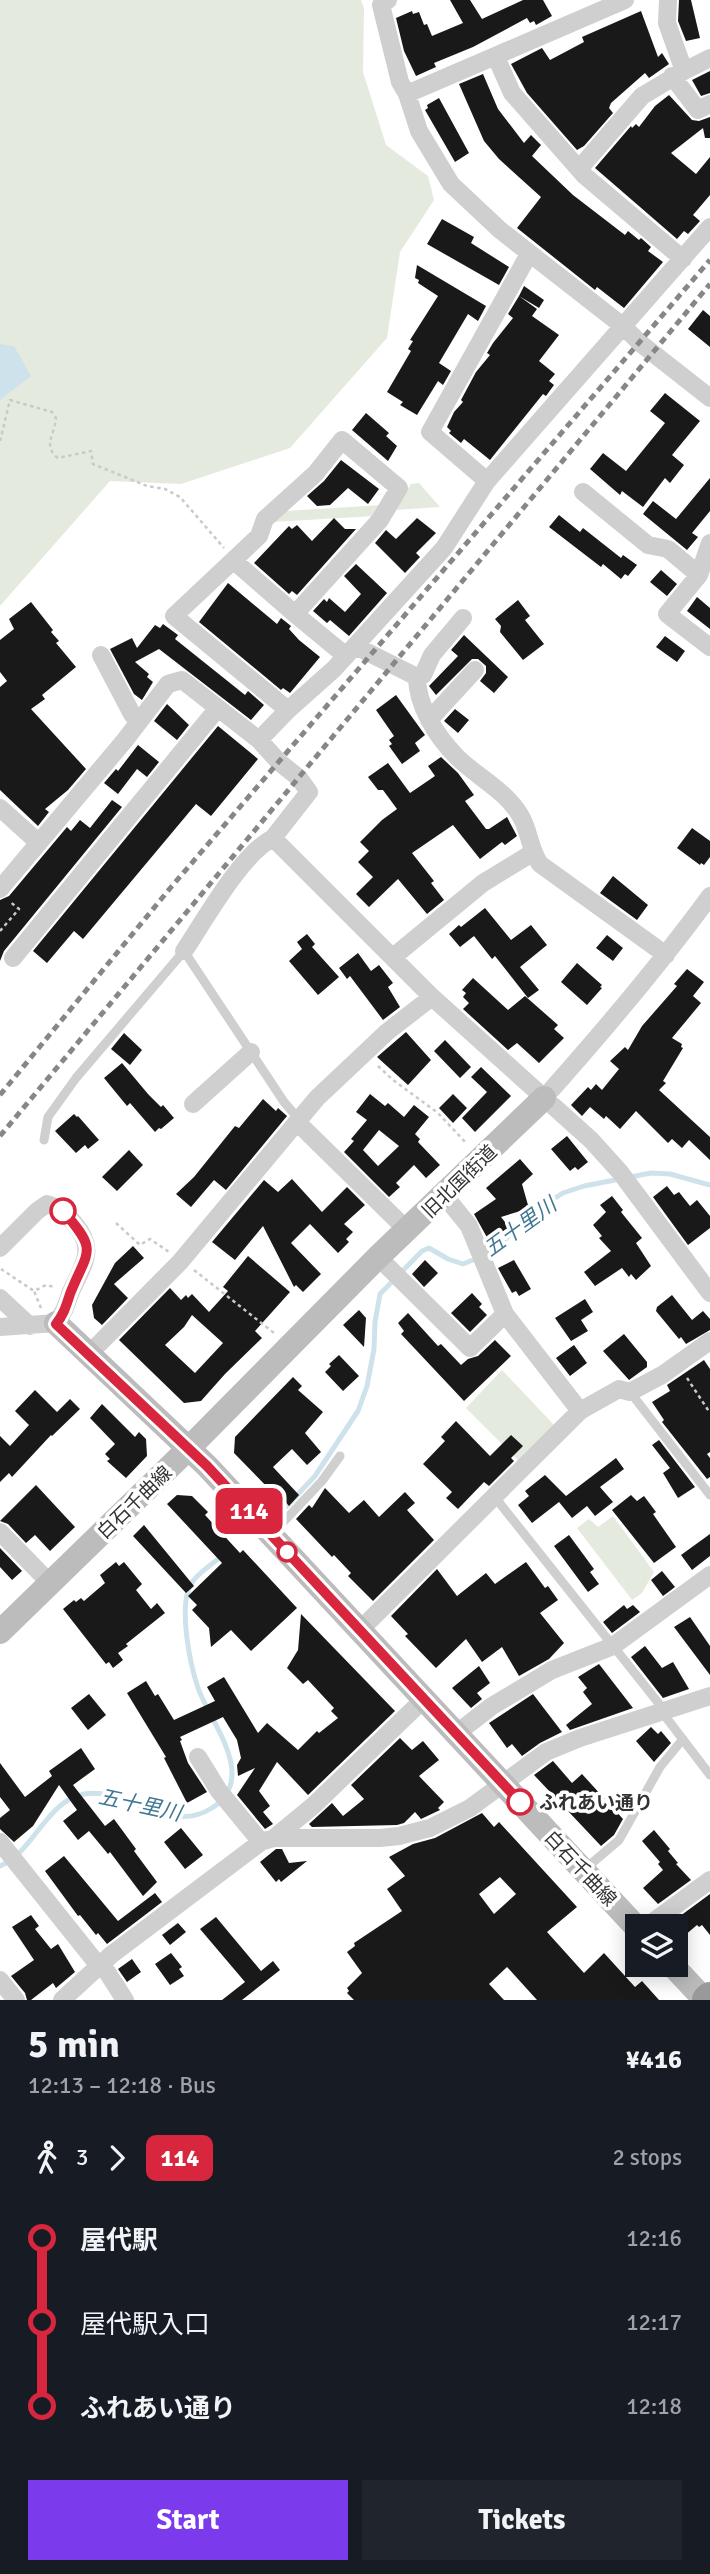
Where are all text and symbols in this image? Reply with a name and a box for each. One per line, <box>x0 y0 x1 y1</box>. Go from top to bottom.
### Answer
street label: 旧北国街道 <box>417 1140 502 1223</box>
water label: 五十里川 <box>478 1191 563 1262</box>
unlabelled marker <box>50 1198 76 1224</box>
street label: 白石千曲線 <box>92 1461 177 1544</box>
line badge: 114 <box>209 1488 289 1534</box>
text: 114 <box>230 1496 268 1526</box>
unlabelled marker <box>277 1542 297 1562</box>
water label: 五十里川 <box>96 1784 186 1827</box>
marker: ふれあい通り <box>507 1789 533 1815</box>
place label: ふれあい通り <box>539 1791 653 1815</box>
street label: 白石千曲線 <box>539 1826 621 1912</box>
map controls <box>625 1914 688 1977</box>
button: layers <box>625 1914 688 1977</box>
text: 5 min <box>28 2021 120 2068</box>
text: ¥416 <box>626 2044 682 2076</box>
text: 12:13 – 12:18 · Bus <box>28 2071 216 2100</box>
icon: walk <box>28 2139 66 2177</box>
icon: forward <box>98 2139 136 2177</box>
text: 3 <box>76 2143 88 2172</box>
text: 114 <box>160 2143 199 2173</box>
text: 2 stops <box>612 2143 682 2172</box>
text: 12:16 <box>626 2224 682 2253</box>
text: 屋代駅 <box>80 2225 158 2257</box>
text: 12:17 <box>626 2308 682 2337</box>
text: 屋代駅入口 <box>80 2309 210 2341</box>
text: 12:18 <box>626 2392 682 2421</box>
text: ふれあい通り <box>80 2393 236 2425</box>
button: Start <box>28 2480 348 2560</box>
button: Tickets <box>362 2480 682 2560</box>

